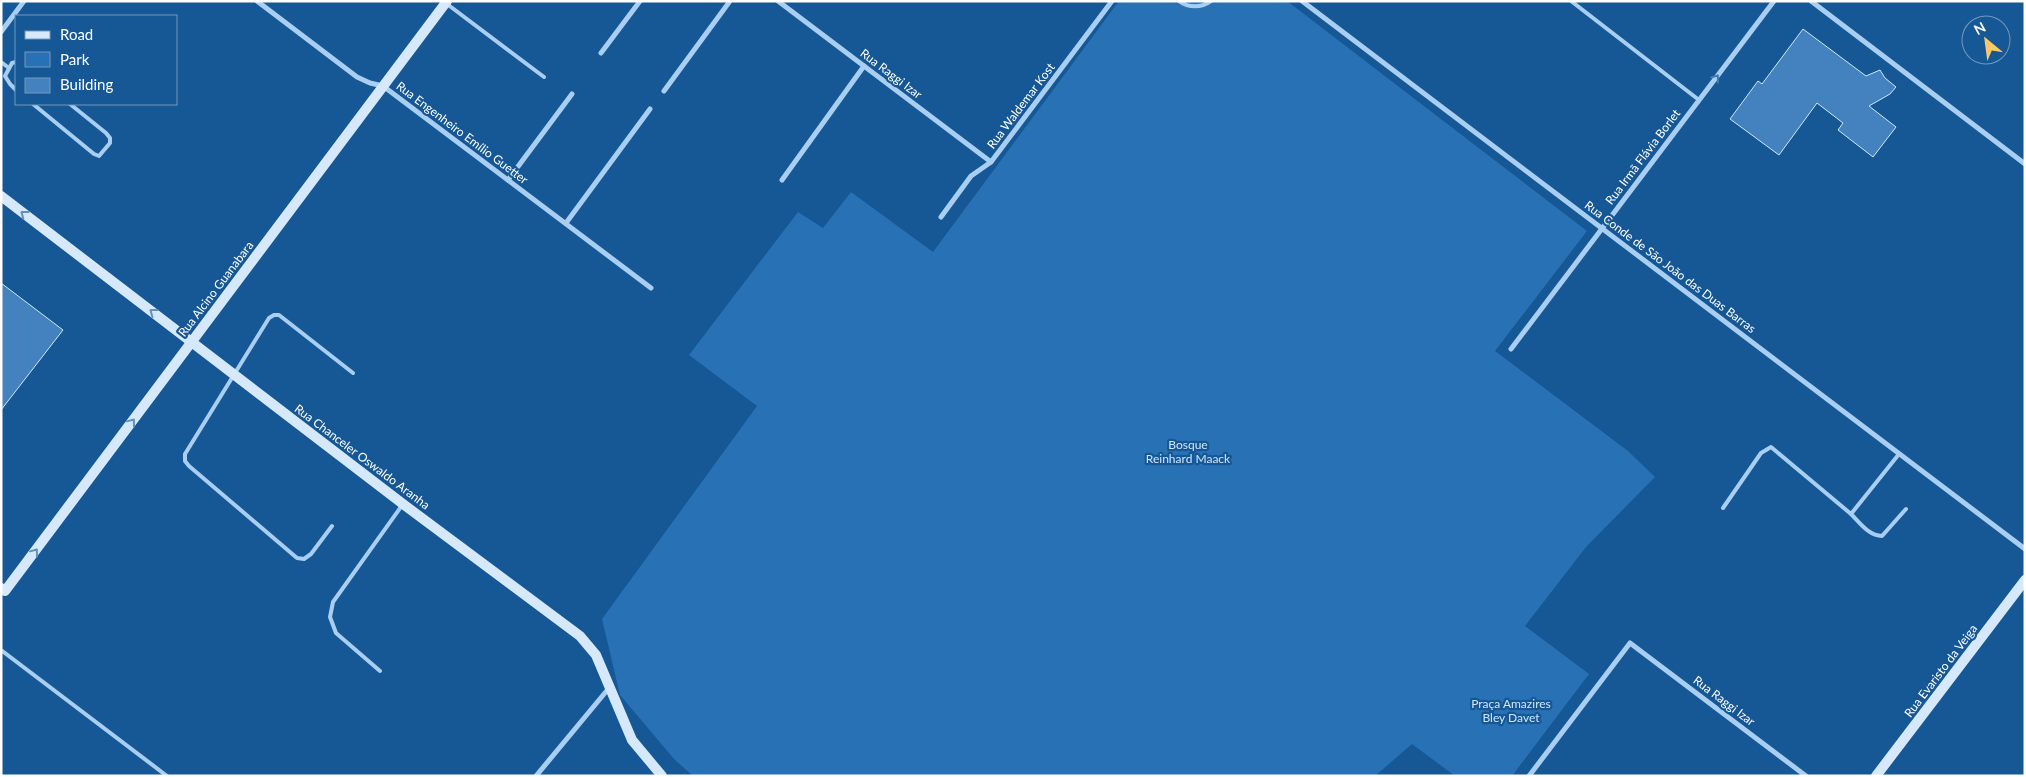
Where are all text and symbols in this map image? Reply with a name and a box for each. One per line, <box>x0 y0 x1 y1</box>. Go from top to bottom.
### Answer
legend <box>15 15 178 105</box>
north arrow <box>1961 15 2011 65</box>
text: N <box>1971 18 1988 38</box>
text: Road <box>60 25 93 43</box>
street label: Rua Raggi Izar <box>857 45 926 102</box>
text: Park <box>60 50 90 68</box>
street label: Rua Waldemar Kost <box>984 59 1058 151</box>
text: Building <box>60 75 113 93</box>
one-way arrow <box>1710 75 1718 84</box>
street label: Rua Engenheiro Emílio Guetter <box>393 78 532 188</box>
street label: Rua Irmã Flávia Borlet <box>1602 106 1684 207</box>
street label: Rua Conde de São João das Duas Barras <box>1582 197 1759 336</box>
one-way arrow <box>21 211 30 219</box>
street label: Rua Alcino Guanabara <box>175 238 256 339</box>
one-way arrow <box>150 310 159 318</box>
street label: Rua Chanceler Oswaldo Aranha <box>292 401 433 512</box>
one-way arrow <box>126 418 135 428</box>
park label: Bosque Reinhard Maack <box>1146 437 1231 466</box>
one-way arrow <box>29 549 37 558</box>
street label: Rua Evaristo da Veiga <box>1901 621 1980 720</box>
street label: Rua Raggi Izar <box>1690 672 1759 729</box>
park label: Praça Amazires Bley Davet <box>1471 696 1551 725</box>

